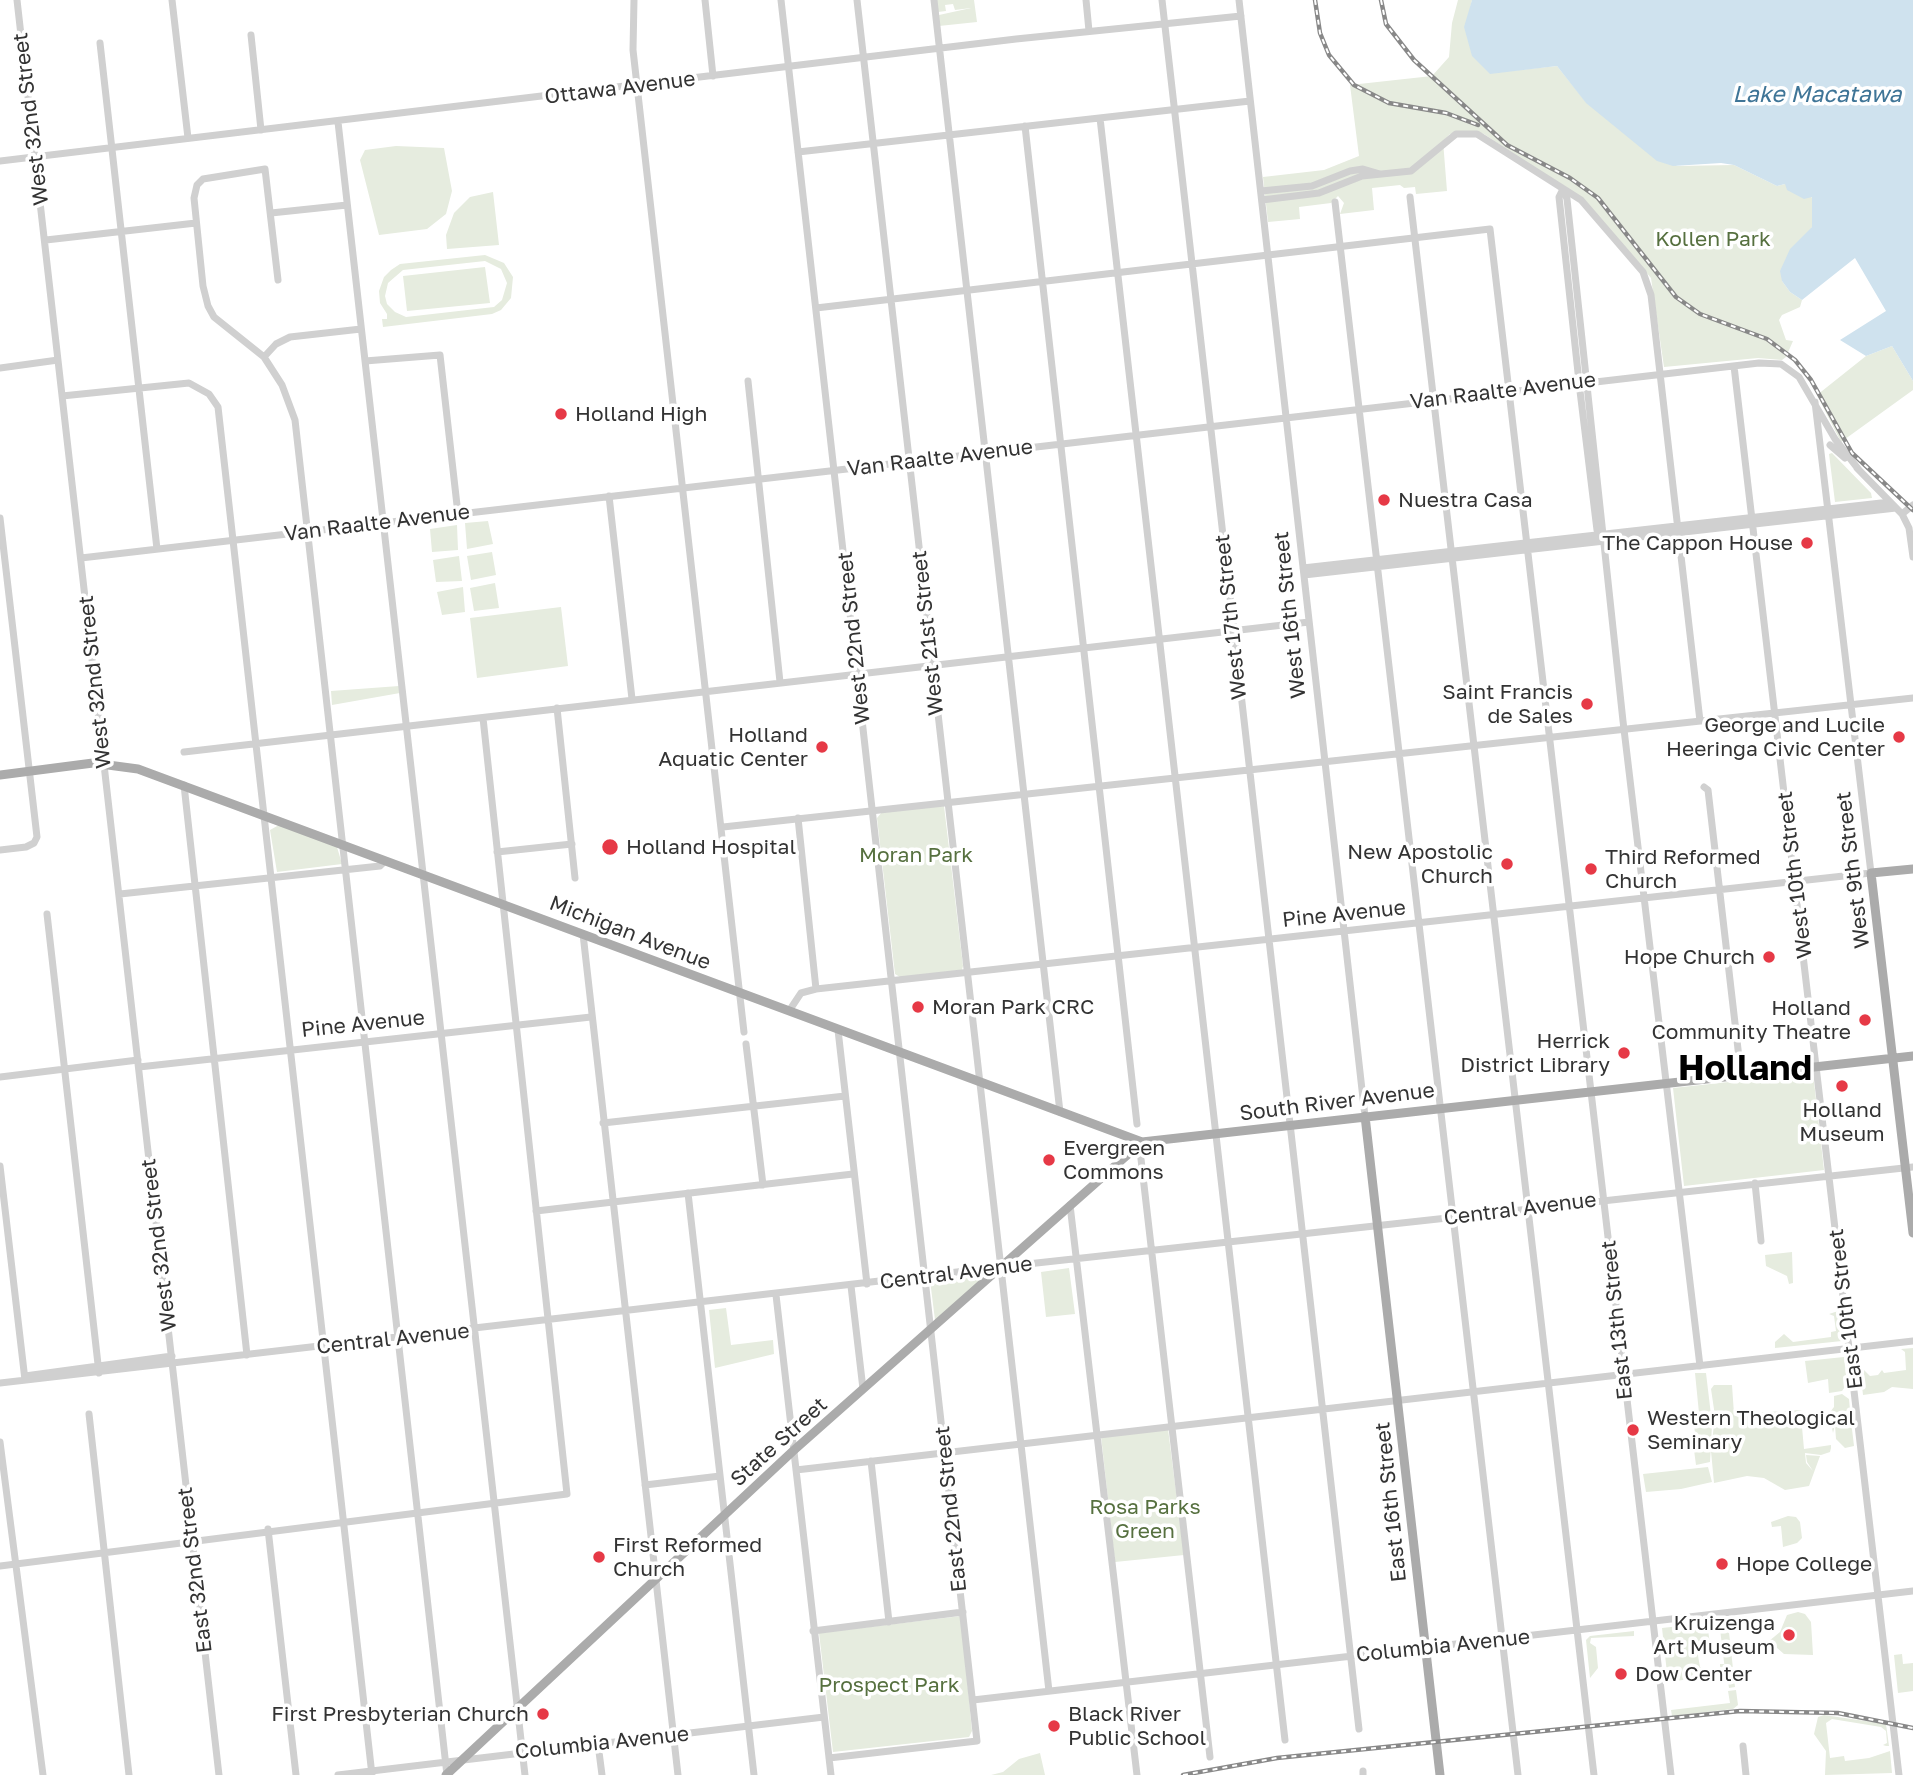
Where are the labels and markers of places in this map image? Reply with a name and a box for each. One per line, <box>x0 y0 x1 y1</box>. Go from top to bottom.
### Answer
place label: Holland High <box>575 401 707 427</box>
marker: Holland High <box>553 406 569 422</box>
place label: Nuestra Casa <box>1398 487 1533 513</box>
marker: Nuestra Casa <box>1376 492 1392 508</box>
place label: The Cappon House <box>1602 530 1793 556</box>
marker: The Cappon House <box>1799 535 1815 551</box>
place label: Saint Francis de Sales <box>1442 679 1573 729</box>
marker: Saint Francis de Sales <box>1579 696 1595 712</box>
place label: George and Lucile Heeringa Civic Center <box>1666 712 1885 762</box>
place label: Holland Aquatic Center <box>658 722 808 772</box>
marker: George and Lucile Heeringa Civic Center <box>1891 729 1907 745</box>
marker: Holland Aquatic Center <box>814 739 830 755</box>
place label: Holland Hospital <box>626 834 796 860</box>
marker: Holland Hospital <box>600 837 620 857</box>
place label: New Apostolic Church <box>1347 839 1493 889</box>
place label: Third Reformed Church <box>1605 844 1761 894</box>
marker: New Apostolic Church <box>1499 856 1515 872</box>
marker: Third Reformed Church <box>1583 861 1599 877</box>
place label: Hope Church <box>1624 944 1755 970</box>
marker: Hope Church <box>1761 949 1777 965</box>
place label: Moran Park CRC <box>932 994 1094 1020</box>
place label: Holland Community Theatre <box>1652 995 1851 1045</box>
marker: Moran Park CRC <box>910 999 926 1015</box>
marker: Holland Community Theatre <box>1857 1012 1873 1028</box>
place label: Herrick District Library <box>1460 1028 1610 1078</box>
marker: Herrick District Library <box>1616 1045 1632 1061</box>
marker: Holland Museum <box>1834 1078 1850 1094</box>
place label: Holland Museum <box>1799 1097 1885 1147</box>
place label: Evergreen Commons <box>1063 1135 1165 1185</box>
marker: Evergreen Commons <box>1041 1152 1057 1168</box>
place label: Western Theological Seminary <box>1647 1405 1855 1455</box>
marker: Western Theological Seminary <box>1625 1422 1641 1438</box>
place label: First Reformed Church <box>613 1532 762 1582</box>
marker: First Reformed Church <box>591 1549 607 1565</box>
place label: Hope College <box>1736 1551 1872 1577</box>
marker: Hope College <box>1714 1556 1730 1572</box>
place label: Kruizenga Art Museum <box>1653 1610 1775 1660</box>
marker: Kruizenga Art Museum <box>1781 1627 1797 1643</box>
place label: Dow Center <box>1635 1661 1752 1687</box>
marker: Dow Center <box>1613 1666 1629 1682</box>
place label: First Presbyterian Church <box>271 1701 529 1727</box>
place label: Black River Public School <box>1068 1701 1206 1751</box>
marker: First Presbyterian Church <box>535 1706 551 1722</box>
marker: Black River Public School <box>1046 1718 1062 1734</box>

